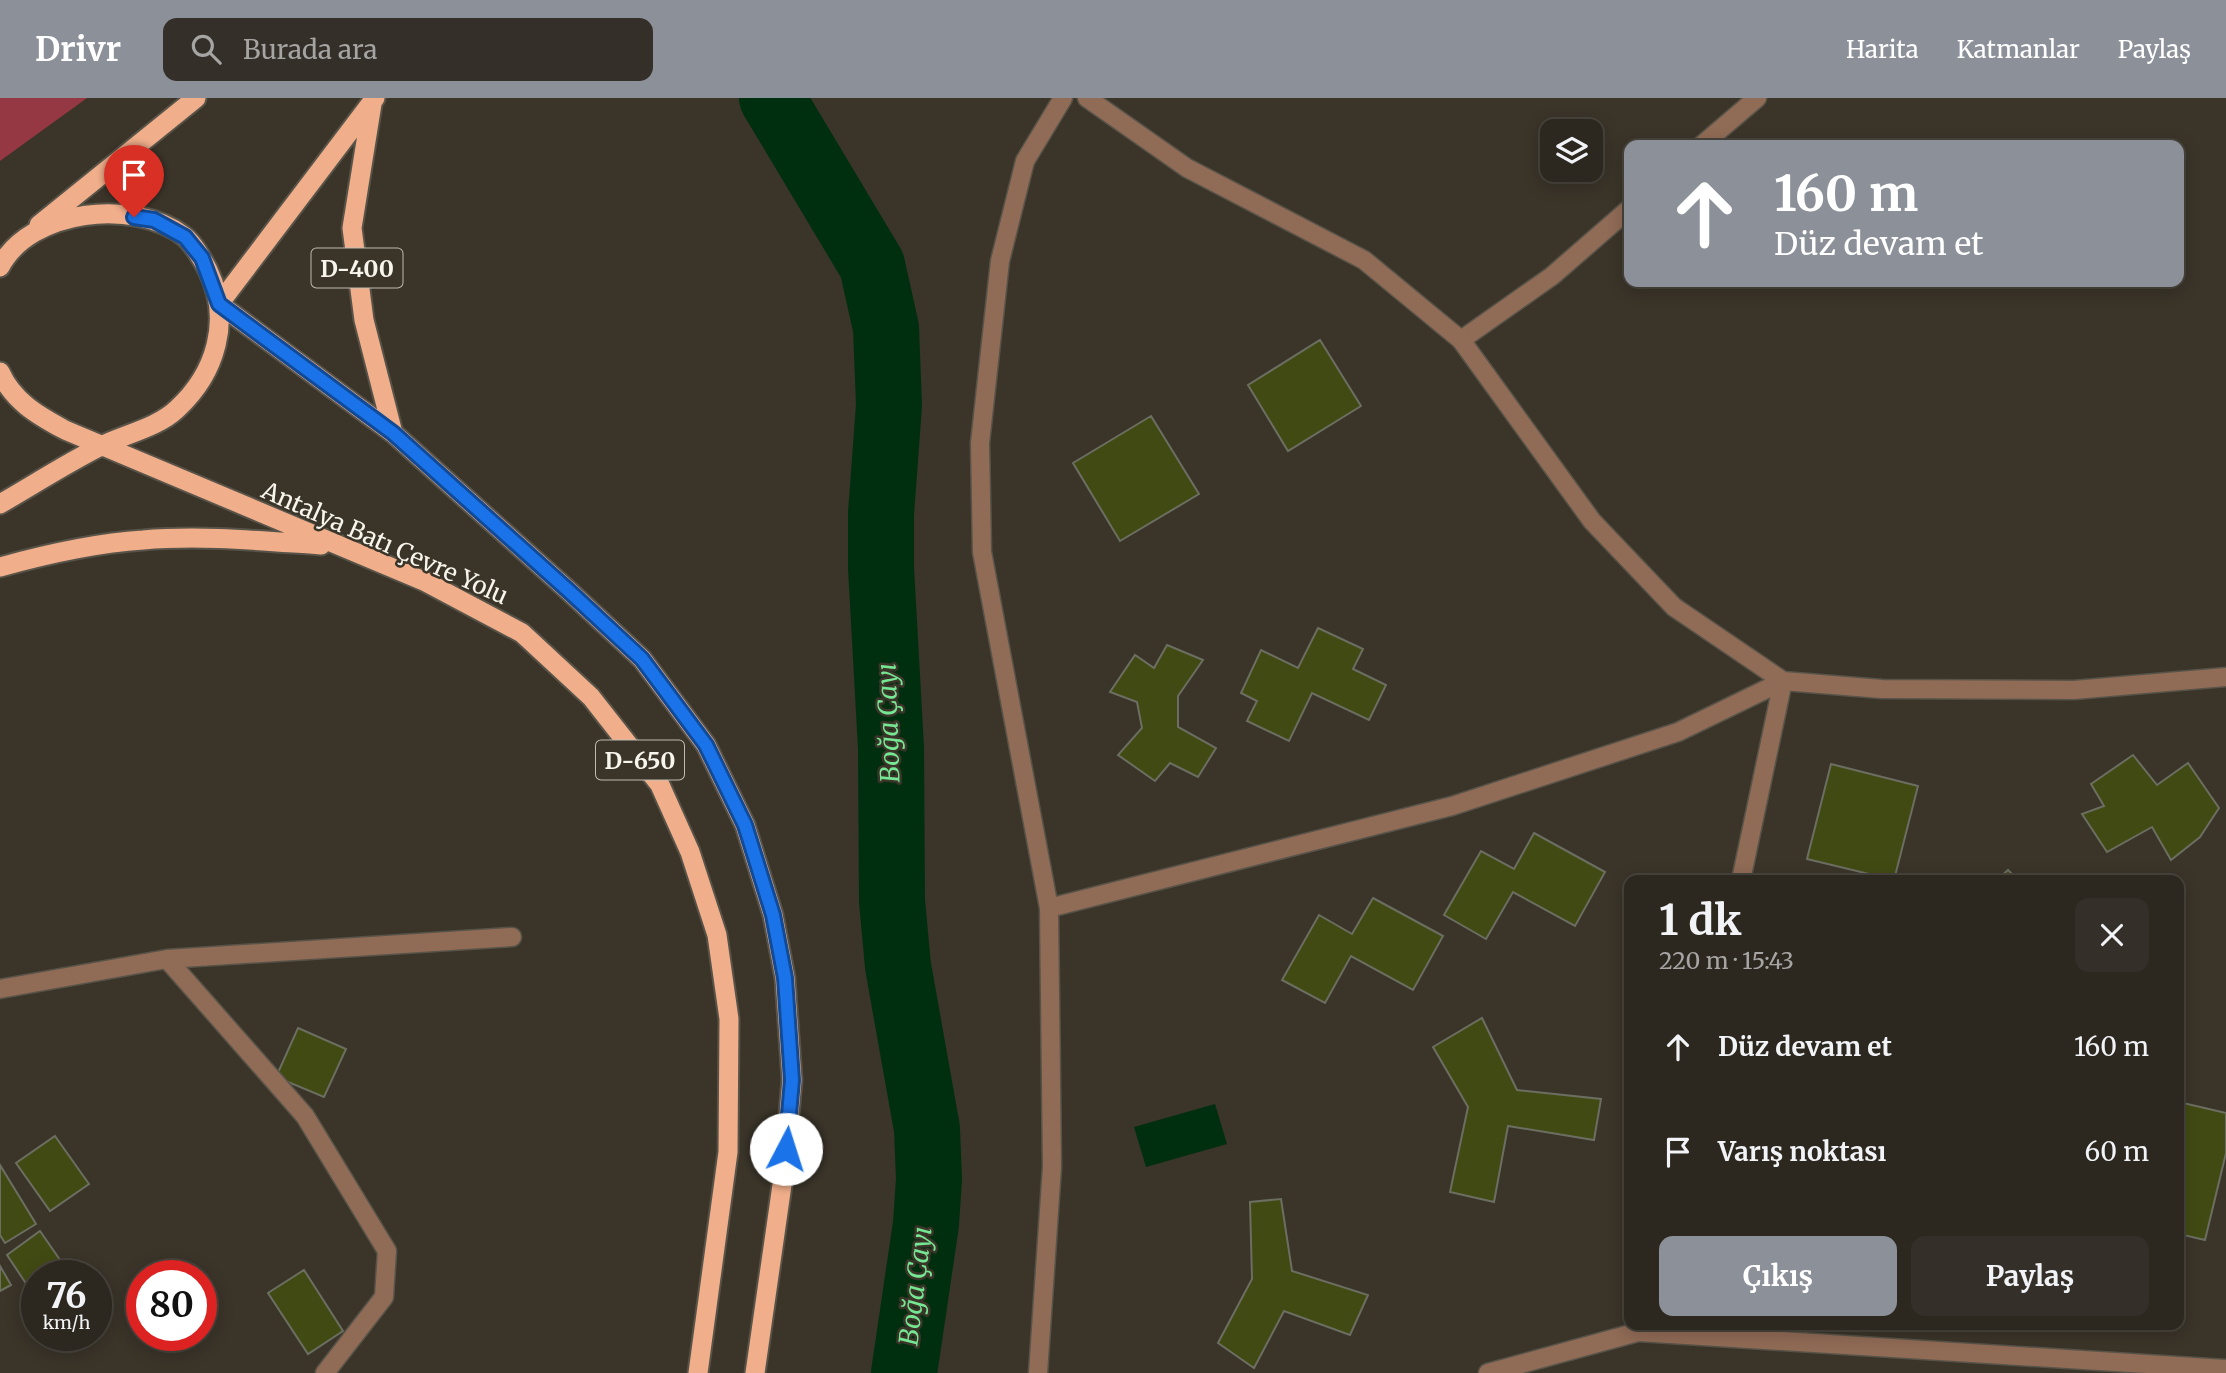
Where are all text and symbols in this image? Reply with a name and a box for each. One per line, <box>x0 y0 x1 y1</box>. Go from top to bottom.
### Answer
search box <box>163 18 653 81</box>
text: Drivr <box>35 29 121 70</box>
icon: search <box>187 30 225 68</box>
text: Burada ara <box>243 33 377 66</box>
text: Harita <box>1846 34 1919 65</box>
text: Katmanlar <box>1957 34 2080 65</box>
text: Paylaş <box>2118 34 2191 65</box>
map controls <box>1540 119 1603 182</box>
button: layers <box>1540 119 1603 182</box>
pin <box>104 145 164 217</box>
icon: arrive <box>115 156 153 194</box>
text: 160 m <box>1774 163 1918 224</box>
icon: ahead <box>1659 168 1750 259</box>
text: Düz devam et <box>1774 224 1984 264</box>
road number: D-400 <box>312 248 402 288</box>
street label: Antalya Batı Çevre Yolu <box>256 474 513 611</box>
water label: Boğa Çayı <box>869 663 907 783</box>
road number: D-650 <box>596 740 684 780</box>
text: 1 dk <box>1659 894 1741 946</box>
button: close <box>2075 898 2149 972</box>
text: 220 m · 15:43 <box>1659 946 1794 975</box>
icon: ahead <box>1659 1028 1697 1066</box>
text: Düz devam et <box>1718 1030 1892 1063</box>
text: 160 m <box>2074 1030 2149 1063</box>
position arrow <box>749 1112 823 1186</box>
icon: arrive <box>1659 1133 1697 1171</box>
text: Varış noktası <box>1718 1135 1886 1168</box>
text: 60 m <box>2085 1135 2149 1168</box>
water label: Boğa Çayı <box>891 1225 939 1347</box>
button: Çıkış <box>1659 1236 1897 1316</box>
button: Paylaş <box>1911 1236 2149 1316</box>
speed limit sign: 80 <box>126 1260 217 1351</box>
text: 76 <box>46 1274 87 1318</box>
text: km/h <box>43 1311 90 1334</box>

